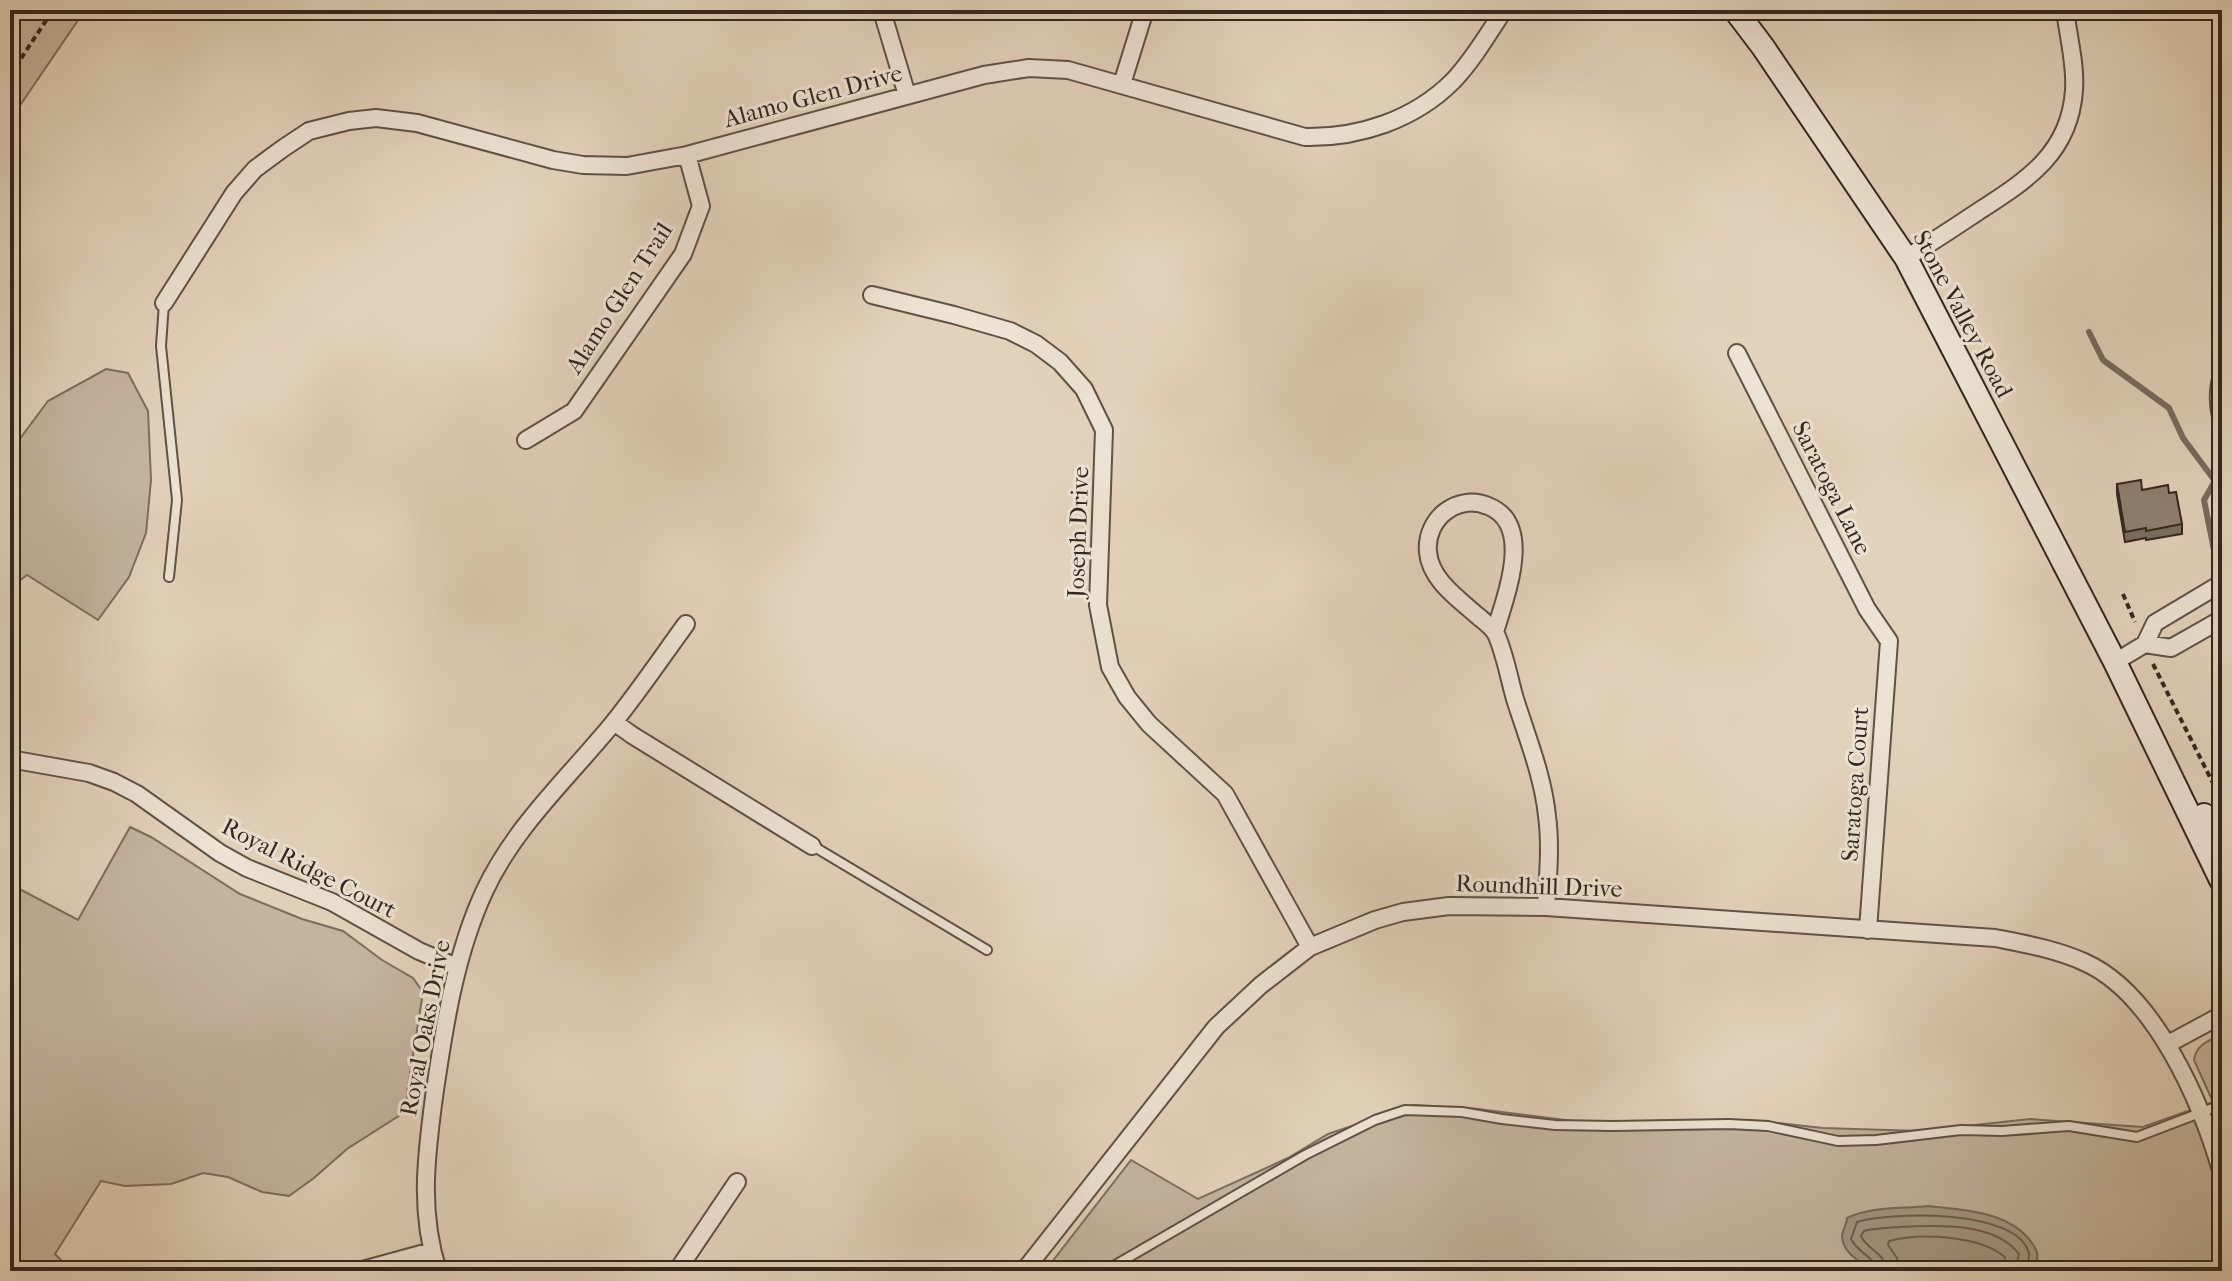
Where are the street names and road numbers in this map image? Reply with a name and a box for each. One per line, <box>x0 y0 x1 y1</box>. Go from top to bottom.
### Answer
street label: Alamo Glen Drive <box>720 59 905 134</box>
street label: Alamo Glen Trail <box>559 217 678 380</box>
street label: Stone Valley Road <box>1907 226 2019 403</box>
street label: Saratoga Lane <box>1786 417 1878 559</box>
street label: Joseph Drive <box>1062 466 1094 600</box>
street label: Saratoga Court <box>1836 705 1874 862</box>
street label: Royal Ridge Court <box>217 812 401 924</box>
street label: Roundhill Drive <box>1455 869 1623 903</box>
street label: Royal Oaks Drive <box>394 937 456 1118</box>

